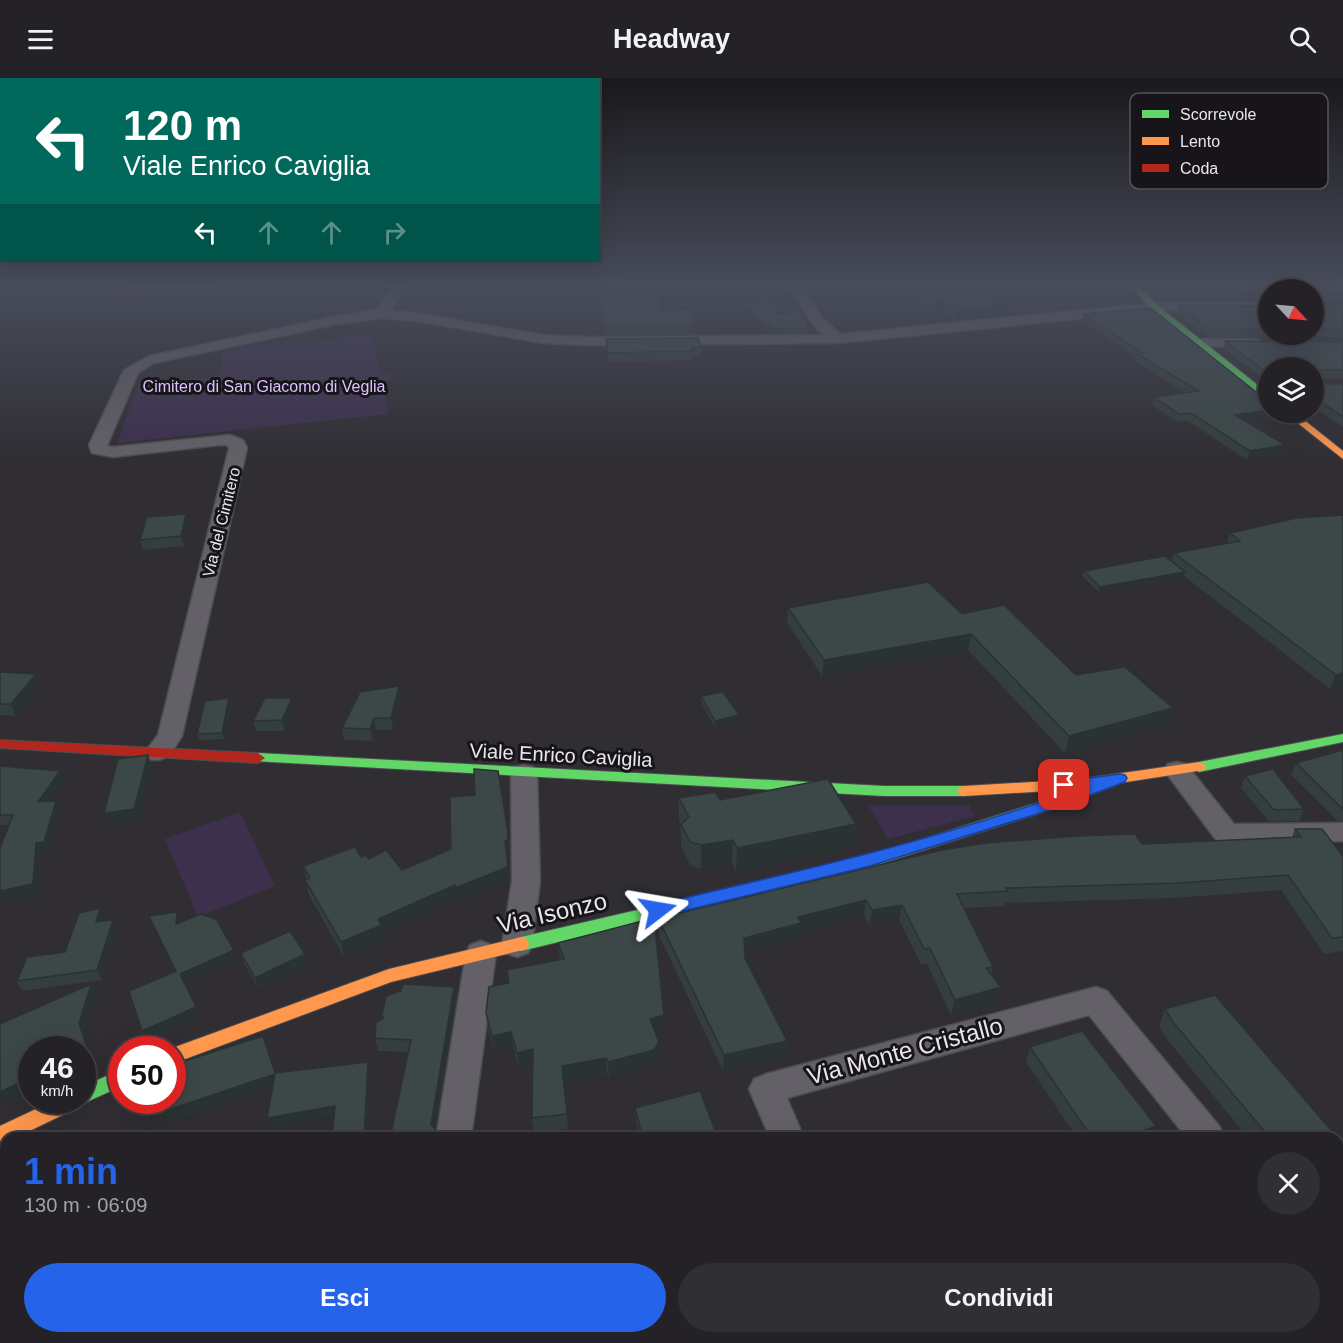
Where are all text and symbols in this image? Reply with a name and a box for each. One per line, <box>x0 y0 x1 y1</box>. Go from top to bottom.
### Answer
icon: menu <box>24 23 57 56</box>
icon: search <box>1286 23 1319 56</box>
text: Headway <box>613 24 730 54</box>
legend <box>1130 93 1328 189</box>
icon: left <box>24 102 102 180</box>
text: 120 m <box>123 102 242 149</box>
text: Scorrevole <box>1180 106 1257 123</box>
text: Lento <box>1180 133 1220 150</box>
text: Viale Enrico Caviglia <box>123 151 370 181</box>
text: Coda <box>1180 160 1218 177</box>
icon: left <box>189 216 222 249</box>
icon: ahead <box>252 216 285 249</box>
icon: ahead <box>315 216 348 249</box>
icon: right <box>378 216 411 249</box>
north arrow <box>1258 279 1324 345</box>
map controls <box>1258 279 1324 423</box>
button: layers <box>1258 357 1324 423</box>
park label: Cimitero di San Giacomo di Veglia <box>143 378 385 395</box>
street label: Via del Cimitero <box>200 465 243 579</box>
street label: Viale Enrico Caviglia <box>469 739 654 771</box>
pin <box>1038 759 1089 810</box>
icon: arrive <box>1047 768 1080 801</box>
position arrow <box>626 878 690 942</box>
street label: Via Isonzo <box>494 887 609 938</box>
street label: Via Monte Cristallo <box>804 1011 1005 1090</box>
speed limit sign: 50 <box>108 1036 186 1114</box>
text: 46 <box>40 1051 74 1084</box>
text: km/h <box>41 1082 73 1099</box>
text: 1 min <box>24 1151 118 1192</box>
button: close <box>1257 1152 1320 1215</box>
text: 130 m · 06:09 <box>24 1194 147 1216</box>
button: Esci <box>24 1263 666 1332</box>
button: Condividi <box>678 1263 1320 1332</box>

